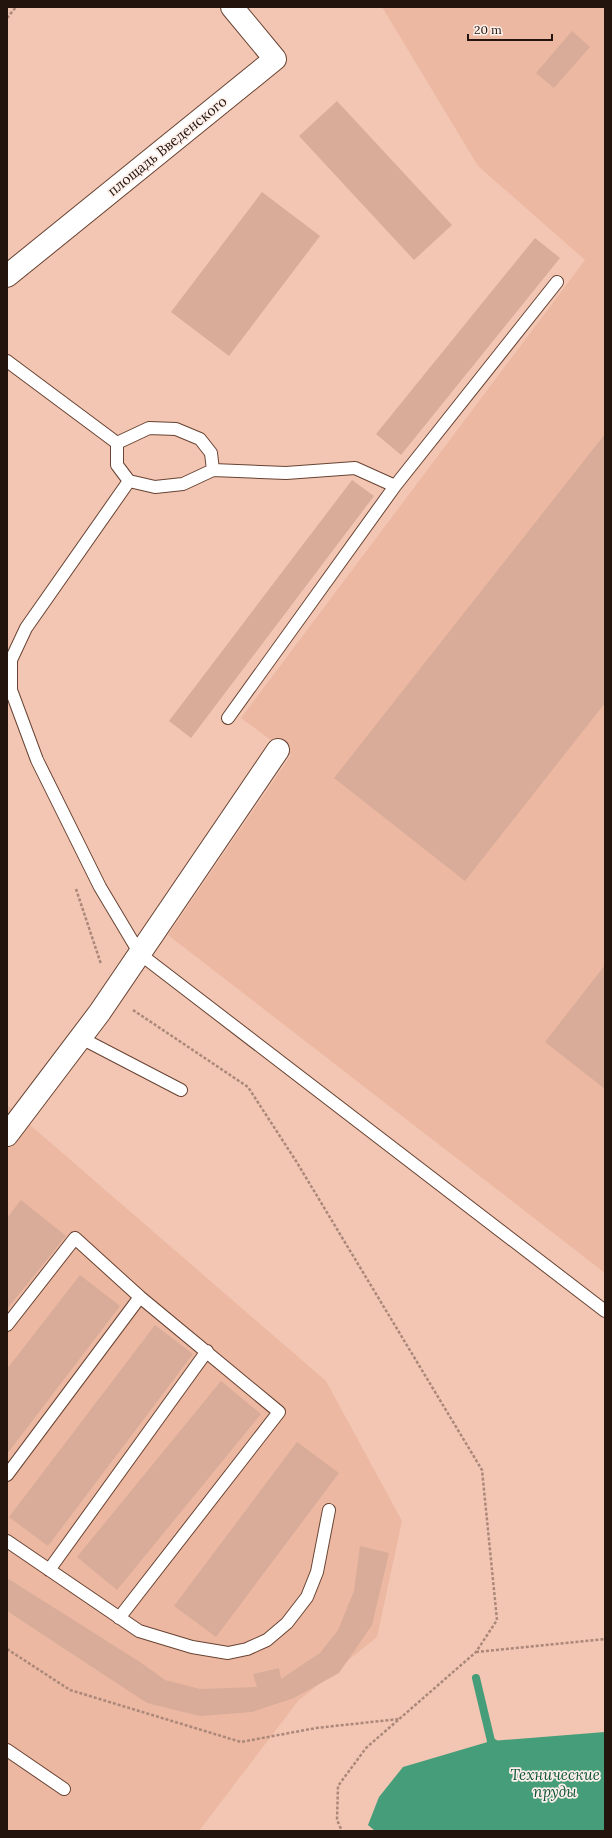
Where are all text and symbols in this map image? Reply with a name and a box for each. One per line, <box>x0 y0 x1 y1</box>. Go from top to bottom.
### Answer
scale bar <box>468 16 552 42</box>
text: 20 m <box>474 22 502 37</box>
street label: площадь Введенского <box>104 92 230 200</box>
water label: Технические пруды <box>510 1765 600 1801</box>

